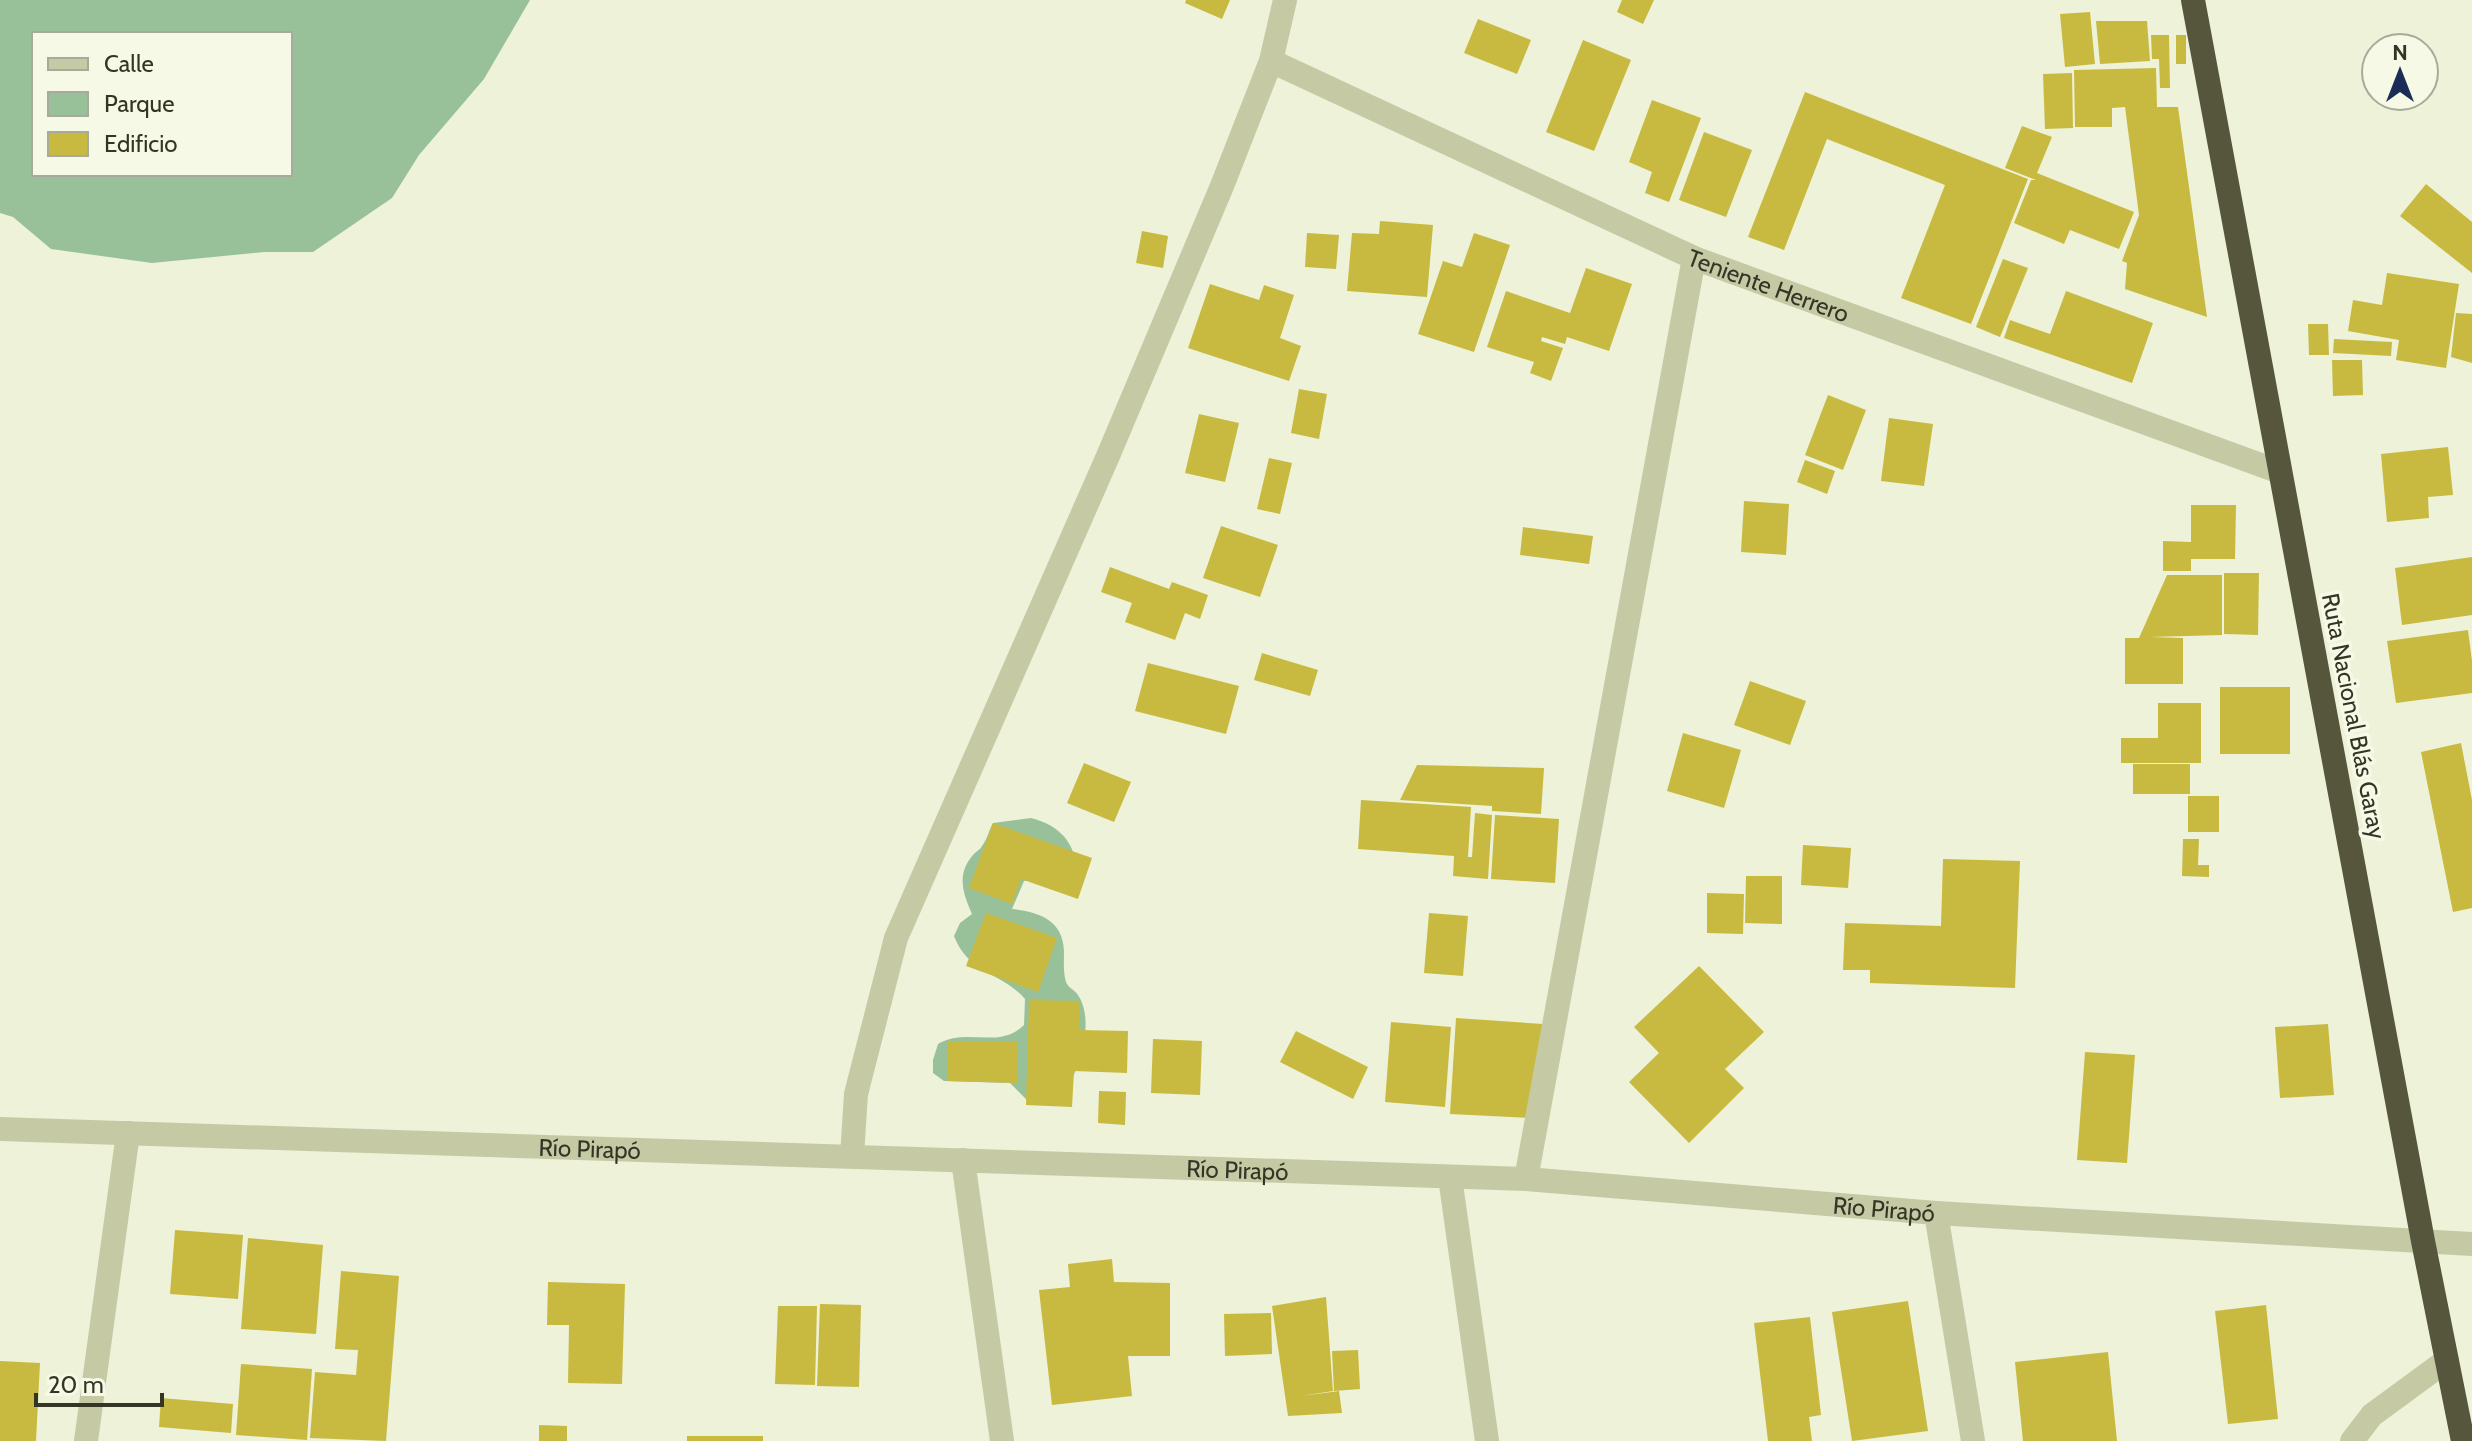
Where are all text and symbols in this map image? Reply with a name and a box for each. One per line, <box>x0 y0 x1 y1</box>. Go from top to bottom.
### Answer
legend <box>32 32 292 176</box>
north arrow <box>2360 32 2440 112</box>
text: N <box>2392 39 2408 66</box>
text: Calle <box>104 49 154 78</box>
text: Parque <box>104 89 174 118</box>
text: Edificio <box>104 129 178 158</box>
street label: Teniente Herrero <box>1684 243 1853 328</box>
street label: Ruta Nacional Blás Garay <box>2316 590 2392 842</box>
street label: Río Pirapó <box>538 1132 641 1164</box>
street label: Río Pirapó <box>1186 1153 1289 1186</box>
street label: Río Pirapó <box>1832 1190 1936 1227</box>
scale bar <box>36 1357 162 1407</box>
text: 20 m <box>48 1370 104 1399</box>

